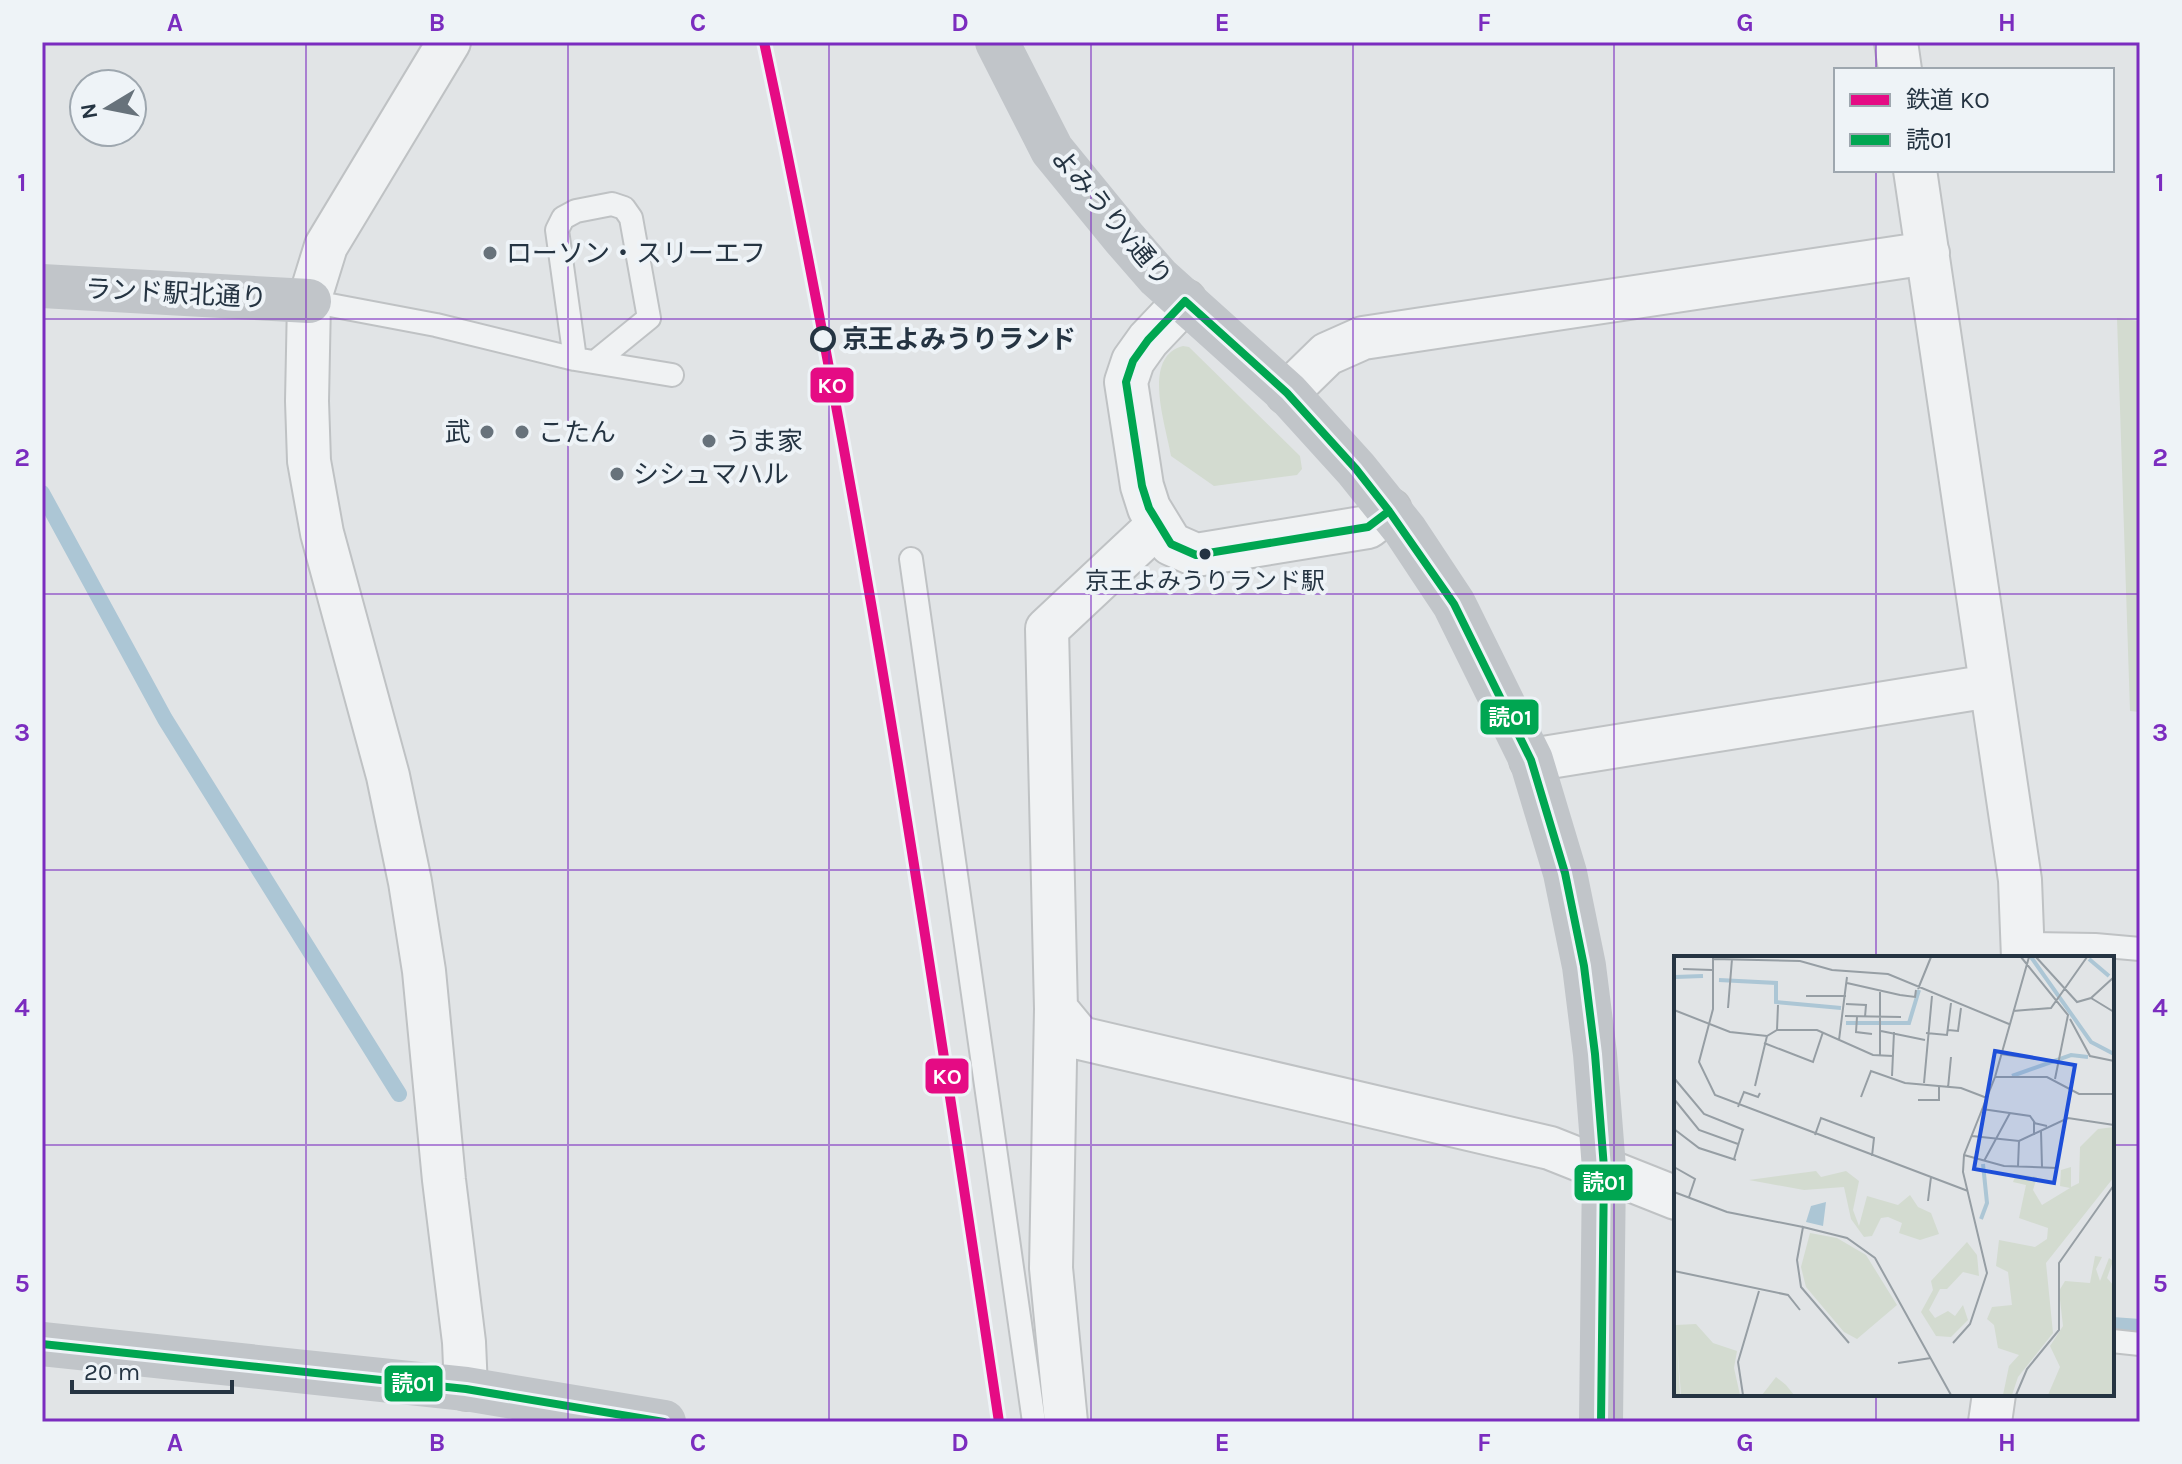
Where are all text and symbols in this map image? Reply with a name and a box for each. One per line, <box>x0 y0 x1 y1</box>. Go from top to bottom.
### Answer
text: A <box>167 7 183 38</box>
text: B <box>429 7 445 38</box>
text: C <box>690 7 706 38</box>
text: D <box>951 7 969 38</box>
text: E <box>1214 7 1230 38</box>
text: F <box>1477 7 1491 38</box>
text: G <box>1736 7 1754 38</box>
text: H <box>1998 7 2016 38</box>
north arrow <box>68 68 148 148</box>
legend <box>1834 68 2114 172</box>
text: 鉄道 KO <box>1906 86 1990 114</box>
text: N <box>75 101 103 121</box>
text: 読01 <box>1906 126 1952 154</box>
street label: よみうりV通り <box>1045 142 1178 293</box>
text: 1 <box>17 167 27 198</box>
text: 1 <box>2155 167 2165 198</box>
place label: ローソン・スリーエフ <box>506 238 766 269</box>
marker: ローソン・スリーエフ <box>481 244 499 262</box>
street label: ランド駅北通り <box>84 273 268 314</box>
place label: 京王よみうりランド <box>842 324 1076 355</box>
marker: 京王よみうりランド <box>811 327 835 351</box>
line badge: KO <box>809 366 855 404</box>
text: KO <box>817 373 847 399</box>
place label: 武 <box>445 417 471 448</box>
place label: こたん <box>538 417 616 448</box>
marker: 武 <box>478 423 496 441</box>
marker: こたん <box>513 423 531 441</box>
place label: うま家 <box>725 426 803 457</box>
marker: うま家 <box>700 432 718 450</box>
text: 2 <box>14 442 30 473</box>
text: 2 <box>2152 442 2168 473</box>
place label: シシュマハル <box>633 459 789 490</box>
marker: シシュマハル <box>608 465 626 483</box>
marker: 京王よみうりランド駅 <box>1197 546 1213 562</box>
place label: 京王よみうりランド駅 <box>1085 567 1325 595</box>
line badge: 読01 <box>1479 698 1540 736</box>
text: 読01 <box>1488 705 1532 731</box>
text: 3 <box>14 717 30 748</box>
text: 3 <box>2152 717 2168 748</box>
inset map <box>1674 956 2114 1396</box>
text: 4 <box>14 992 30 1023</box>
text: 4 <box>2152 992 2168 1023</box>
line badge: KO <box>924 1057 970 1095</box>
text: KO <box>932 1064 962 1090</box>
line badge: 読01 <box>1573 1163 1634 1202</box>
text: 読01 <box>1582 1170 1626 1196</box>
text: 5 <box>14 1268 30 1299</box>
text: 5 <box>2152 1268 2168 1299</box>
scale bar <box>72 1344 232 1394</box>
text: 20 m <box>84 1358 140 1386</box>
line badge: 読01 <box>383 1364 444 1403</box>
text: 読01 <box>391 1371 435 1397</box>
text: A <box>167 1427 183 1458</box>
text: B <box>429 1427 445 1458</box>
text: C <box>690 1427 706 1458</box>
text: D <box>951 1427 969 1458</box>
text: E <box>1214 1427 1230 1458</box>
text: F <box>1477 1427 1491 1458</box>
text: G <box>1736 1427 1754 1458</box>
text: H <box>1998 1427 2016 1458</box>

